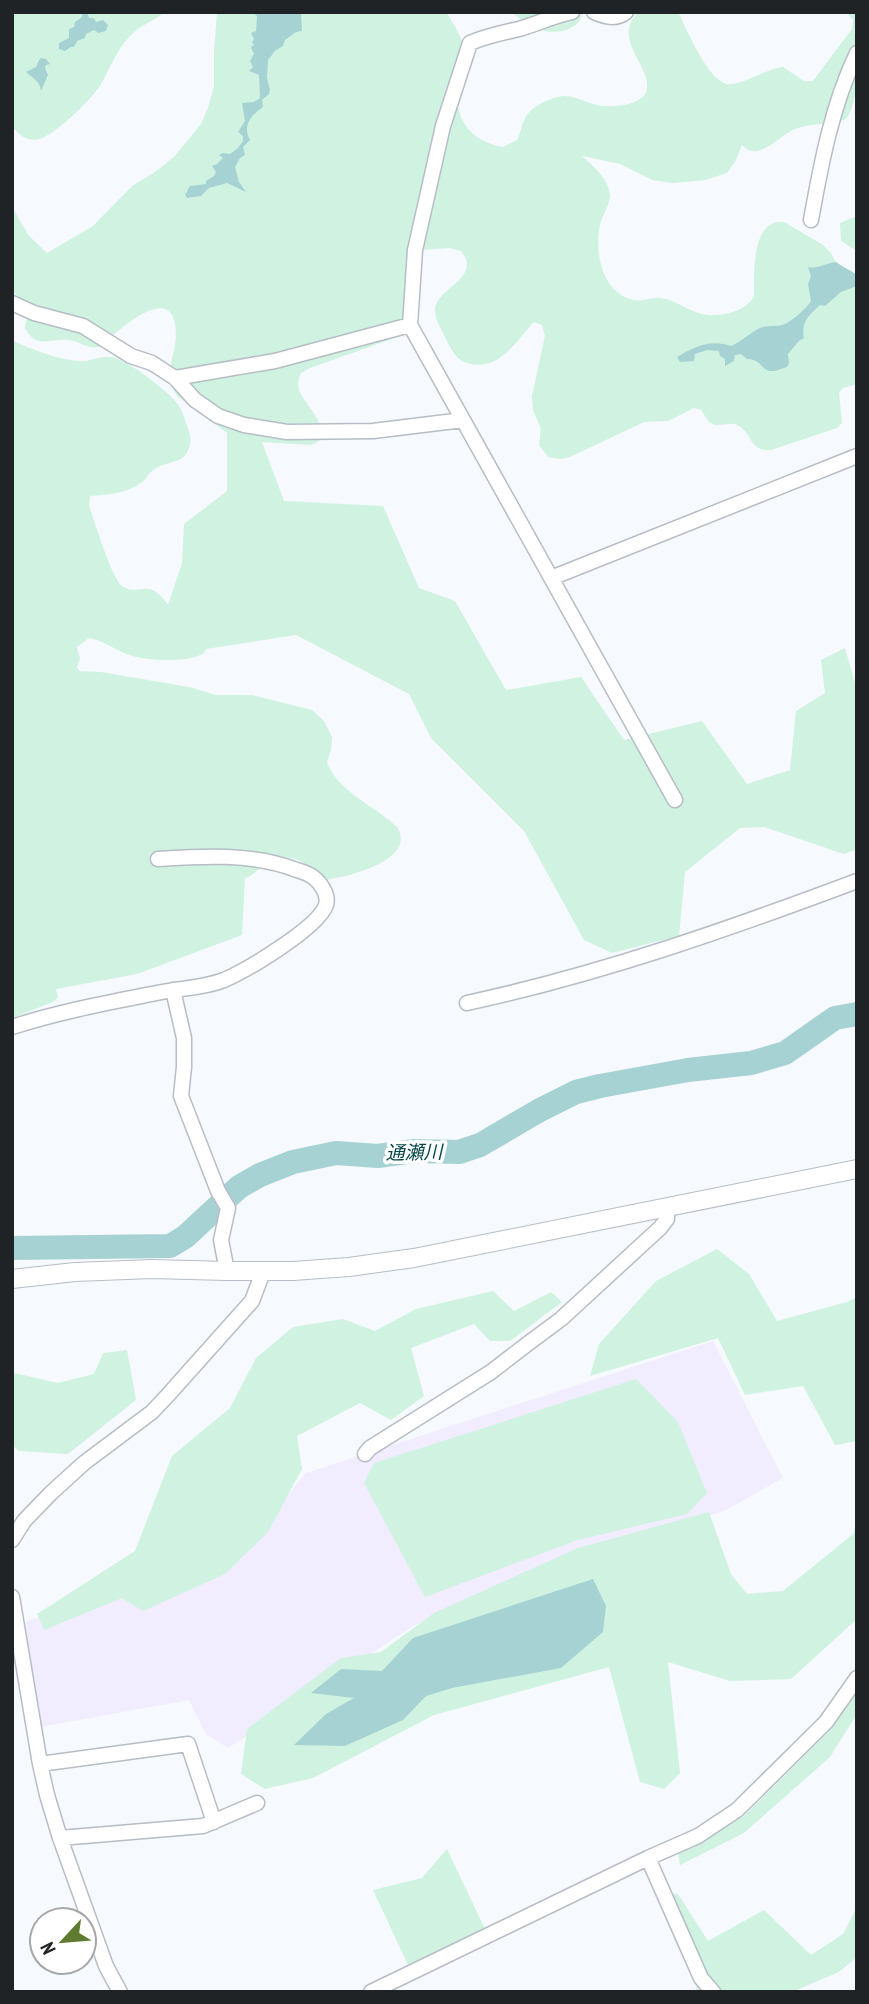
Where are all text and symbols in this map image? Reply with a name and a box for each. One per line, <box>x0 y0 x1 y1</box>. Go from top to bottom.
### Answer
water label: 通瀬川 <box>385 1139 445 1164</box>
north arrow <box>28 1906 98 1976</box>
text: N <box>35 1939 61 1958</box>

